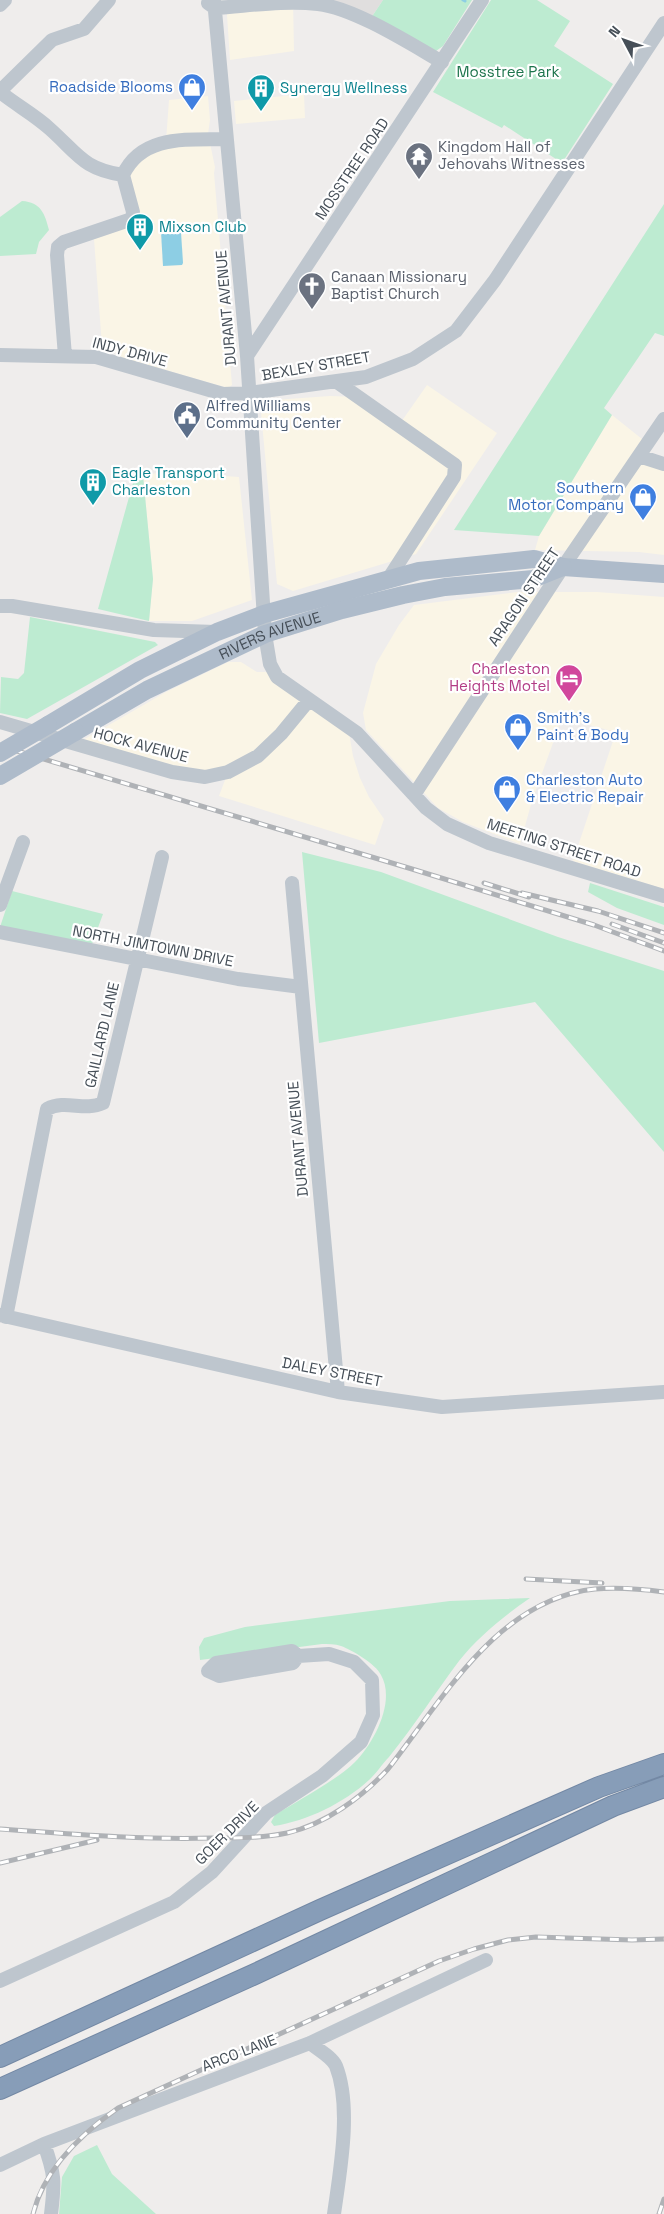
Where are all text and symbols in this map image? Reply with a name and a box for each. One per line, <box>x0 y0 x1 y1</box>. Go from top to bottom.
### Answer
north arrow <box>599 15 649 65</box>
text: N <box>604 22 624 41</box>
park label: Mosstree Park <box>457 62 559 81</box>
shop icon: Roadside Blooms <box>177 72 207 111</box>
building icon: Synergy Wellness <box>246 73 276 112</box>
place label: Roadside Blooms <box>49 77 173 96</box>
place label: Synergy Wellness <box>280 78 408 97</box>
street label: MOSSTREE ROAD <box>311 114 393 223</box>
place label: Kingdom Hall of Jehovahs Witnesses <box>438 137 585 173</box>
temple icon: Kingdom Hall of Jehovahs Witnesses <box>404 141 434 180</box>
building icon: Mixson Club <box>125 212 155 251</box>
place label: Mixson Club <box>159 217 247 236</box>
street label: DURANT AVENUE <box>211 250 240 367</box>
place label: Canaan Missionary Baptist Church <box>331 267 467 303</box>
church icon: Canaan Missionary Baptist Church <box>297 271 327 310</box>
street label: INDY DRIVE <box>91 332 170 371</box>
street label: BEXLEY STREET <box>260 347 372 384</box>
place label: Alfred Williams Community Center <box>206 396 342 432</box>
public building icon: Alfred Williams Community Center <box>172 400 202 439</box>
place label: Eagle Transport Charleston <box>112 463 225 499</box>
building icon: Eagle Transport Charleston <box>78 467 108 506</box>
place label: Southern Motor Company <box>508 478 624 514</box>
shop icon: Southern Motor Company <box>628 482 658 521</box>
street label: ARAGON STREET <box>484 544 564 650</box>
street label: RIVERS AVENUE <box>216 607 323 664</box>
place label: Charleston Heights Motel <box>449 659 550 695</box>
hotel icon: Charleston Heights Motel <box>554 663 584 702</box>
place label: Smith's Paint & Body <box>537 708 629 744</box>
shop icon: Smith's Paint & Body <box>503 712 533 751</box>
street label: HOCK AVENUE <box>92 723 190 766</box>
place label: Charleston Auto & Electric Repair <box>526 770 644 806</box>
shop icon: Charleston Auto & Electric Repair <box>492 774 522 813</box>
street label: MEETING STREET ROAD <box>485 814 644 881</box>
street label: NORTH JIMTOWN DRIVE <box>71 921 235 970</box>
street label: GAILLARD LANE <box>80 980 123 1090</box>
street label: DURANT AVENUE <box>283 1081 312 1198</box>
street label: DALEY STREET <box>280 1353 384 1391</box>
street label: GOER DRIVE <box>191 1797 263 1869</box>
street label: ARCO LANE <box>199 2030 279 2075</box>

